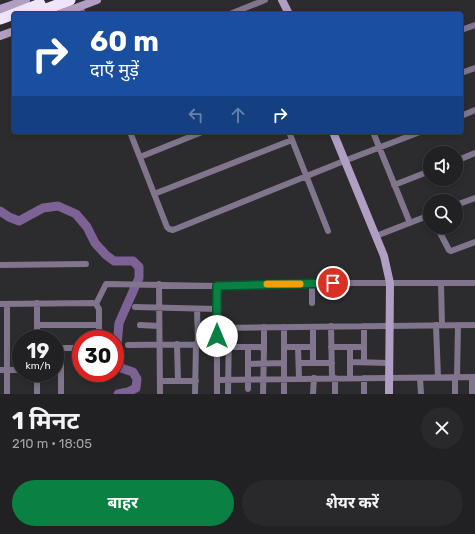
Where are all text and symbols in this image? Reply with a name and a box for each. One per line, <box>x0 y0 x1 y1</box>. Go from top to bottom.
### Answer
text: 60 m <box>90 25 159 58</box>
icon: right <box>24 28 76 80</box>
text: दाएँ मुड़ें <box>90 59 139 81</box>
icon: left <box>185 104 207 126</box>
icon: ahead <box>227 104 249 126</box>
icon: right <box>269 104 291 126</box>
map controls <box>423 146 463 234</box>
button: sound <box>423 146 463 186</box>
button: search <box>423 194 463 234</box>
pin <box>316 266 350 300</box>
icon: arrive <box>322 272 344 294</box>
position arrow <box>196 315 238 357</box>
speed limit sign: 30 <box>72 330 124 382</box>
text: 19 <box>27 339 49 363</box>
text: km/h <box>26 360 50 372</box>
text: 1 मिनट <box>12 407 79 435</box>
button: close <box>421 407 463 449</box>
text: 210 m · 18:05 <box>12 436 92 451</box>
button: बाहर <box>12 480 234 526</box>
button: शेयर करें <box>242 480 463 526</box>

